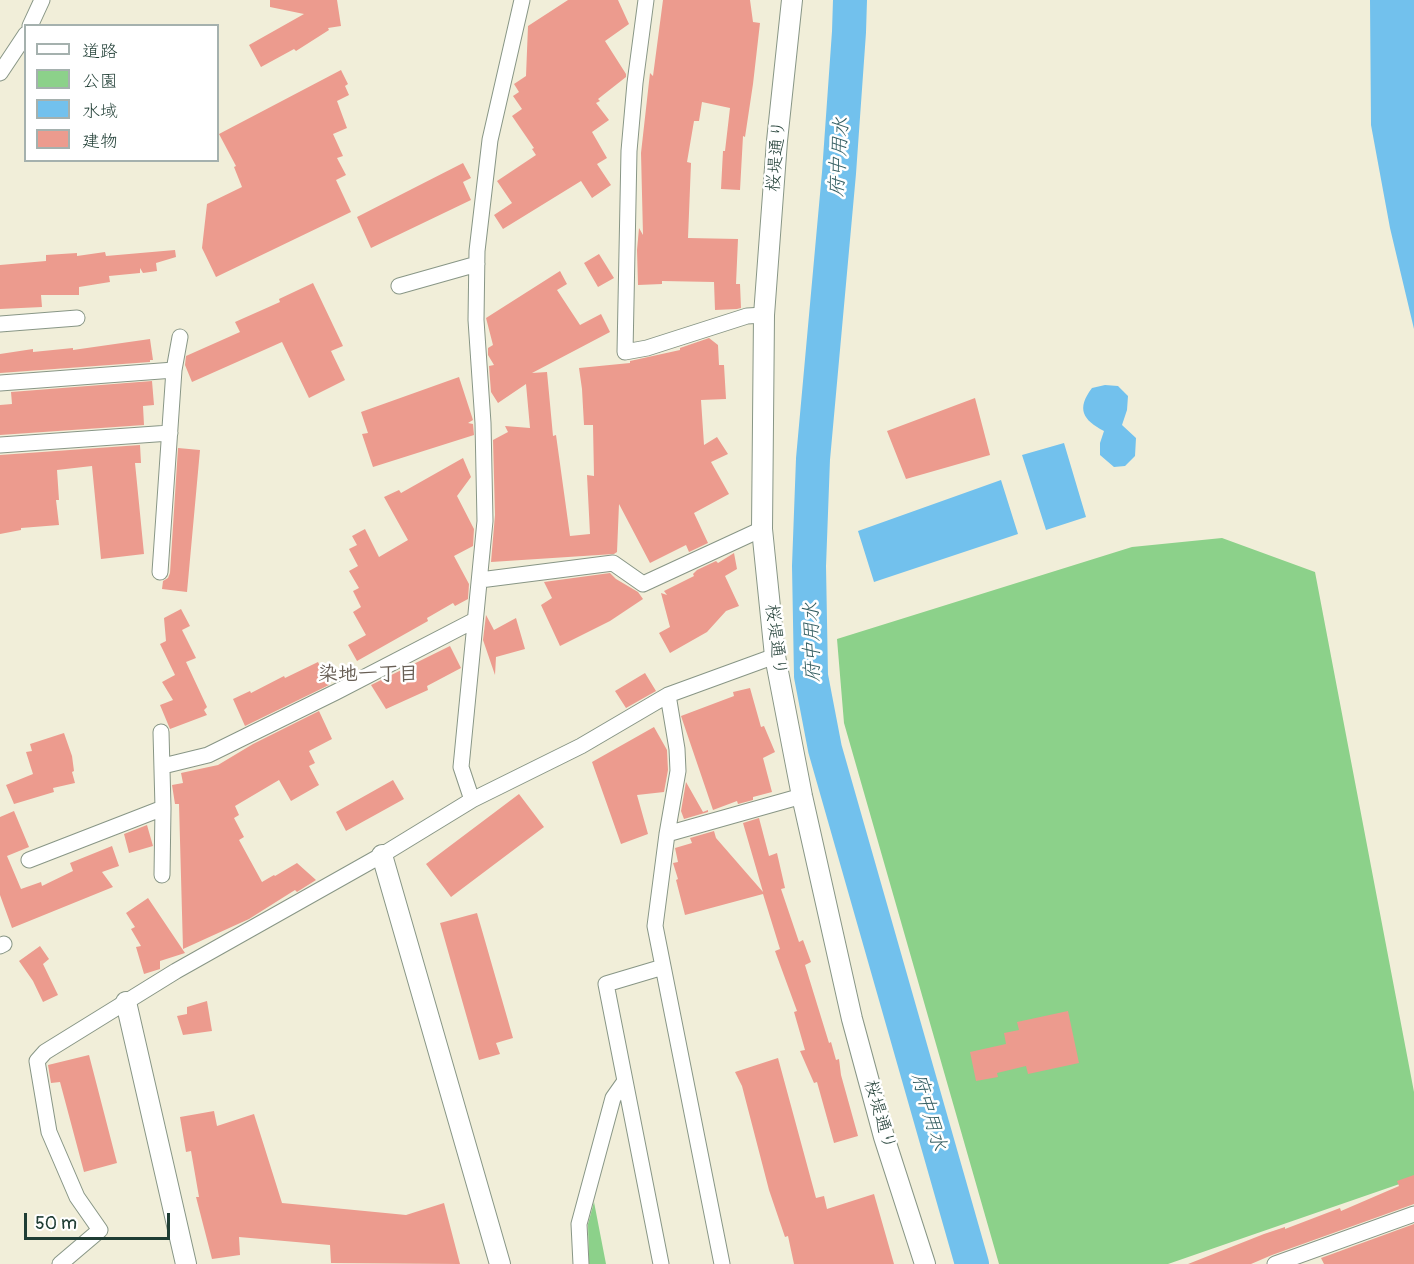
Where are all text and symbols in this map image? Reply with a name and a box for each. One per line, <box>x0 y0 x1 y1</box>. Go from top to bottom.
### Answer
legend <box>24 24 219 162</box>
text: 道路 <box>82 40 118 63</box>
text: 公園 <box>82 70 118 93</box>
text: 水域 <box>82 100 118 123</box>
water label: 府中用水 <box>825 116 855 198</box>
street label: 桜堤通り <box>763 119 791 193</box>
text: 建物 <box>82 130 118 153</box>
water label: 府中用水 <box>800 602 826 682</box>
street label: 桜堤通り <box>760 603 790 677</box>
district label: 染地一丁目 <box>318 663 418 687</box>
water label: 府中用水 <box>905 1070 951 1154</box>
street label: 桜堤通り <box>859 1077 899 1153</box>
scale bar <box>27 1201 172 1239</box>
text: 50 m <box>35 1212 77 1235</box>

